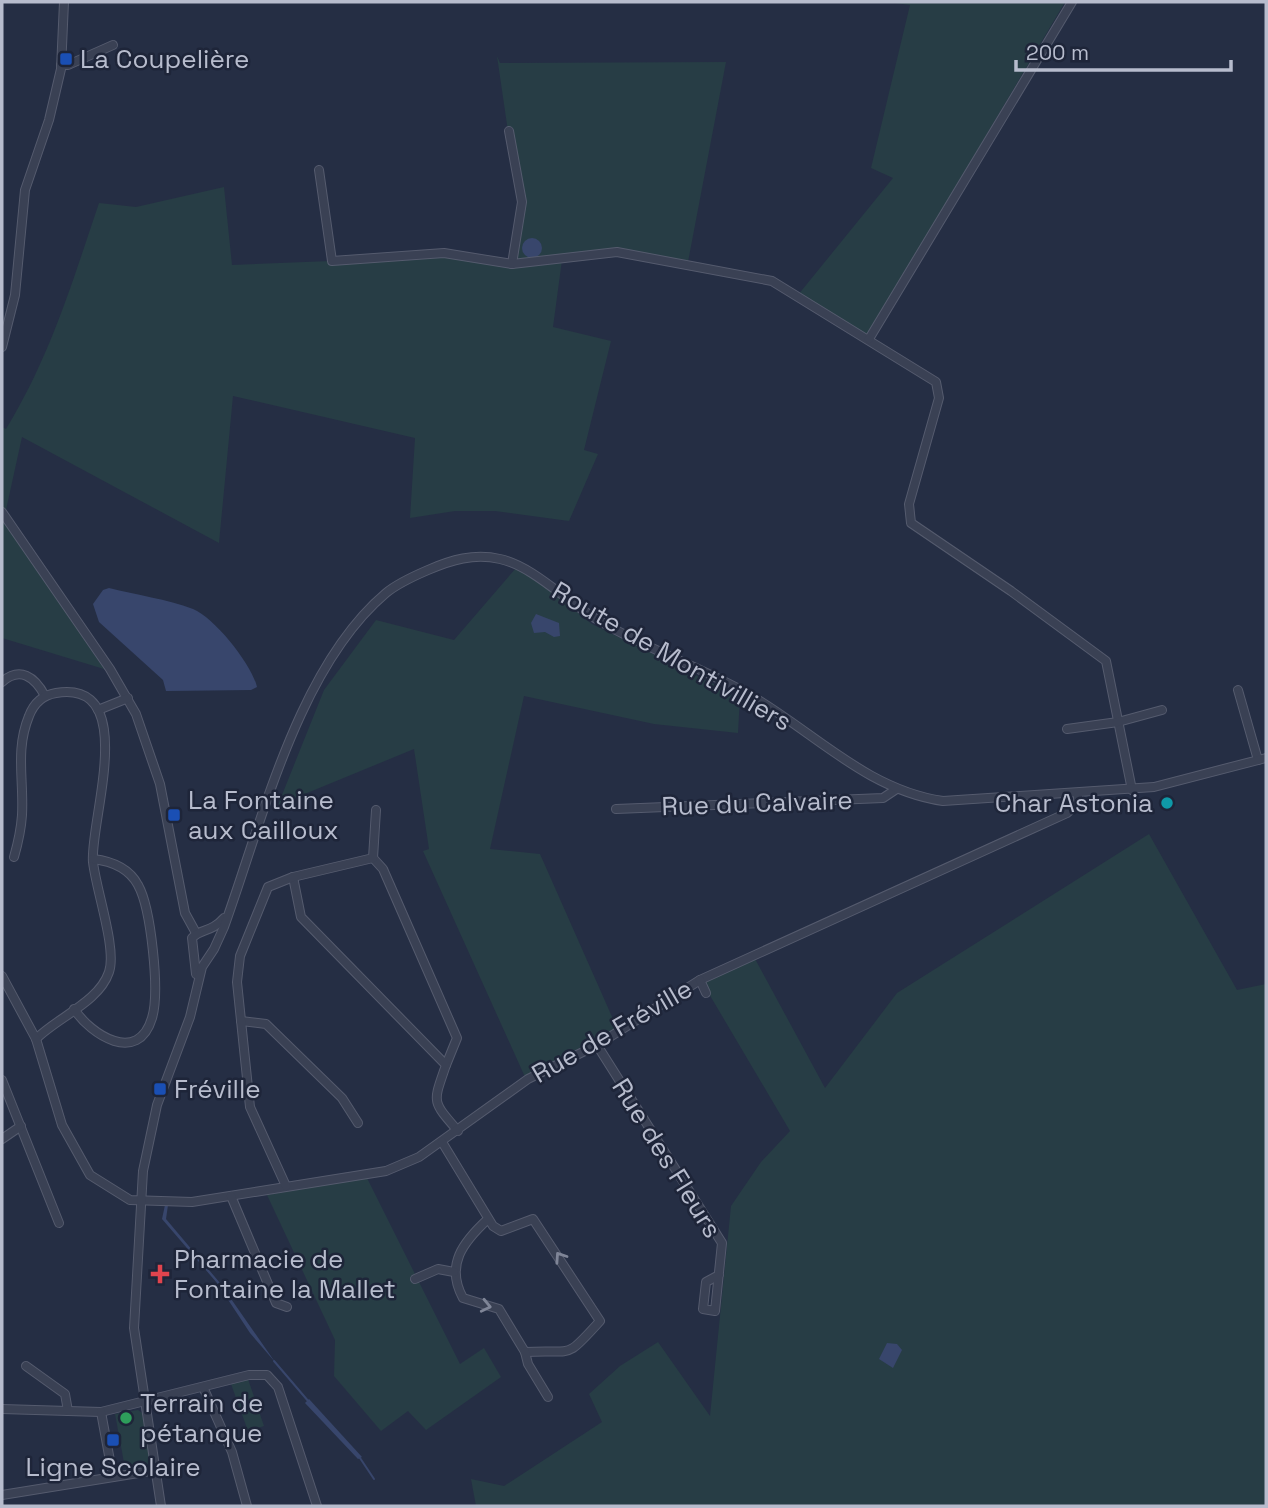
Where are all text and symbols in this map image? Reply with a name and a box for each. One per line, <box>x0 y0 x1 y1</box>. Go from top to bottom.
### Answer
scale bar <box>1016 28 1231 72</box>
text: 200 m <box>1026 39 1089 66</box>
place label: La Coupelière <box>80 42 250 76</box>
marker: La Coupelière <box>58 51 74 67</box>
street label: Route de Montivilliers <box>546 573 798 739</box>
place label: La Fontaine aux Cailloux <box>188 783 339 847</box>
street label: Rue du Calvaire <box>661 783 853 823</box>
place label: Char Astonia <box>995 786 1153 820</box>
marker: Char Astonia <box>1159 795 1175 811</box>
marker: La Fontaine aux Cailloux <box>166 807 182 823</box>
street label: Rue de Fréville <box>526 971 698 1091</box>
place label: Fréville <box>174 1072 261 1106</box>
street label: Rue des Fleurs <box>604 1072 730 1244</box>
marker: Fréville <box>152 1081 168 1097</box>
place label: Pharmacie de Fontaine la Mallet <box>174 1242 396 1306</box>
one-way arrow <box>555 1252 568 1265</box>
marker: Pharmacie de Fontaine la Mallet <box>152 1266 168 1282</box>
one-way arrow <box>480 1298 492 1313</box>
place label: Terrain de pétanque <box>140 1386 263 1450</box>
marker: Terrain de pétanque <box>118 1410 134 1426</box>
marker: Ligne Scolaire <box>105 1432 121 1448</box>
place label: Ligne Scolaire <box>25 1450 201 1484</box>

